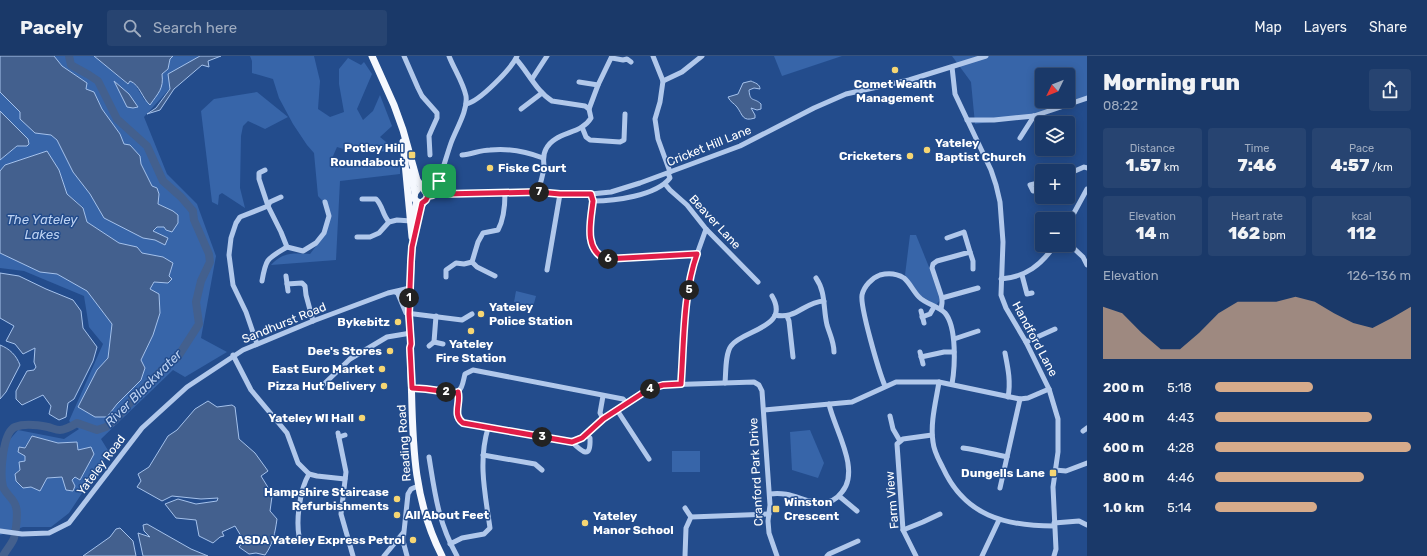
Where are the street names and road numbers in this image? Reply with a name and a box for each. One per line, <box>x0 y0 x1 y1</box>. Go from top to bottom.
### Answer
street label: Cricket Hill Lane <box>665 123 754 169</box>
street label: Beaver Lane <box>686 192 744 252</box>
street label: Handford Lane <box>1009 299 1061 379</box>
street label: Sandhurst Road <box>240 300 328 346</box>
street label: Reading Road <box>394 404 414 482</box>
street label: Cranford Park Drive <box>746 417 766 527</box>
street label: Yateley Road <box>74 432 128 498</box>
street label: Farm View <box>882 470 902 530</box>

